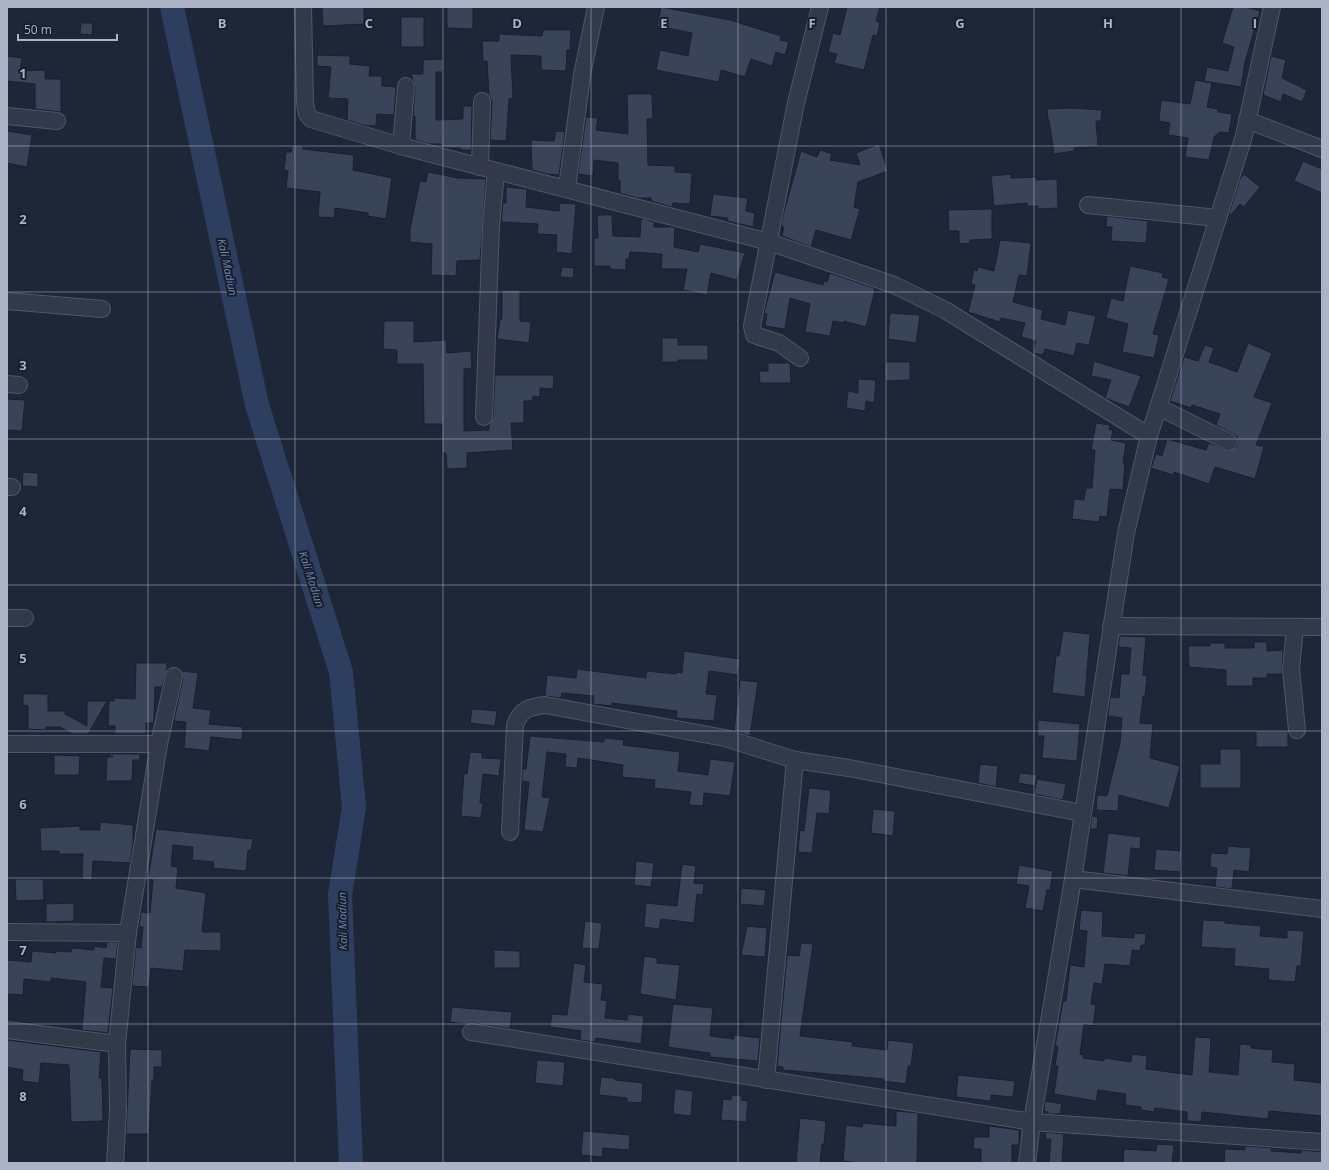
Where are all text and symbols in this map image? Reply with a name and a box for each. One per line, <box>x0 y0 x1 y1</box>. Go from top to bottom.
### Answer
text: B <box>218 14 227 32</box>
text: C <box>365 14 373 32</box>
text: D <box>512 14 522 32</box>
text: E <box>660 14 668 32</box>
text: F <box>808 14 816 32</box>
text: G <box>955 14 965 32</box>
text: H <box>1103 14 1113 32</box>
text: I <box>1253 14 1257 32</box>
scale bar <box>18 16 117 42</box>
text: 50 m <box>24 21 52 38</box>
text: 1 <box>19 64 27 82</box>
text: 2 <box>19 210 27 228</box>
water label: Kali Madiun <box>215 237 241 297</box>
text: 3 <box>19 356 27 374</box>
text: 4 <box>19 502 27 520</box>
water label: Kali Madiun <box>296 549 328 609</box>
text: 5 <box>19 649 27 667</box>
text: 6 <box>19 795 27 813</box>
water label: Kali Madiun <box>334 892 350 950</box>
text: 7 <box>19 941 27 959</box>
text: 8 <box>19 1087 27 1105</box>

